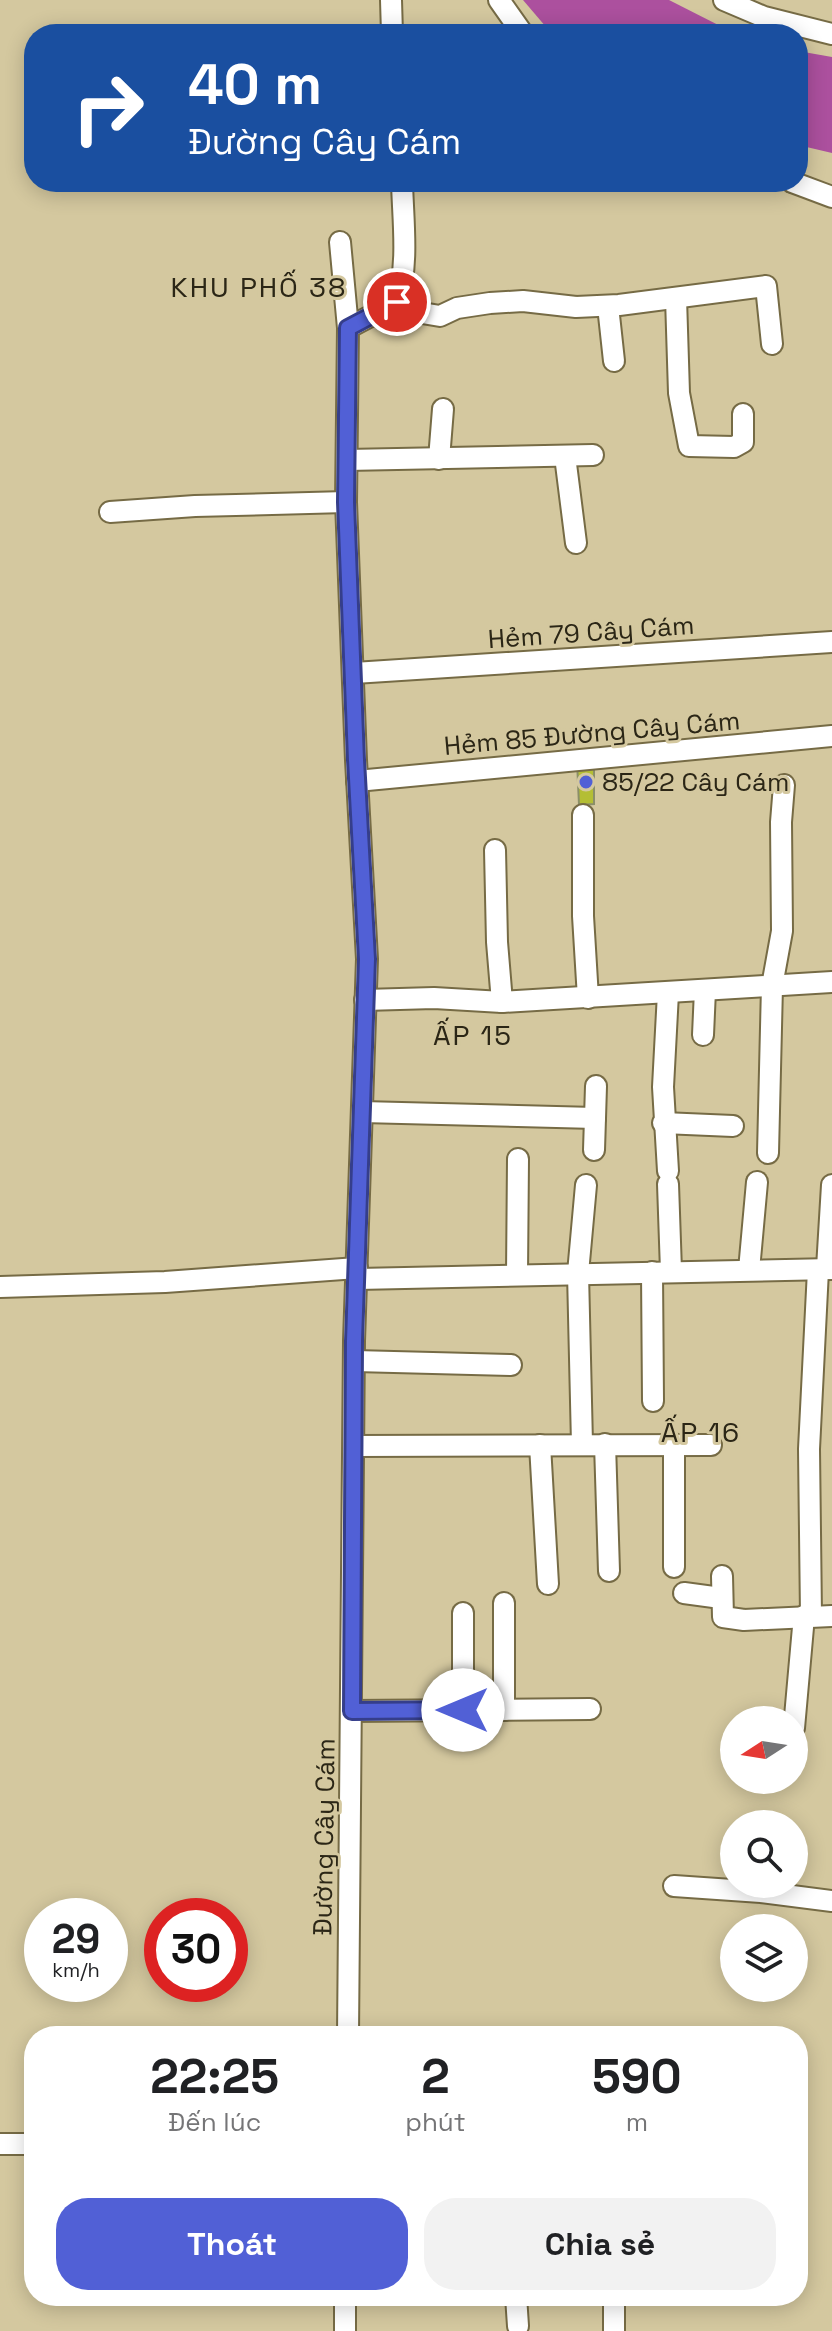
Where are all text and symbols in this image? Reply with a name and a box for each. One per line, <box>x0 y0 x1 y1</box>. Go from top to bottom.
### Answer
text: 40 m <box>188 49 322 120</box>
icon: right <box>56 56 160 160</box>
text: Đường Cây Cám <box>188 119 461 165</box>
pin <box>363 268 431 336</box>
district label: KHU PHỐ 38 <box>171 269 347 305</box>
icon: arrive <box>375 280 419 324</box>
street label: Hẻm 79 Cây Cám <box>487 608 695 656</box>
street label: Hẻm 85 Đường Cây Cám <box>442 703 742 763</box>
place label: 85/22 Cây Cám <box>602 765 789 799</box>
marker: 85/22 Cây Cám <box>577 773 595 791</box>
district label: ẤP 15 <box>433 1017 513 1053</box>
district label: ẤP 16 <box>661 1414 741 1450</box>
position arrow <box>421 1668 505 1752</box>
north arrow <box>720 1706 808 1794</box>
map controls <box>720 1706 808 2002</box>
street label: Đường Cây Cám <box>305 1738 343 1936</box>
button: search <box>720 1810 808 1898</box>
speed limit sign: 30 <box>144 1898 248 2002</box>
text: 29 <box>52 1914 100 1965</box>
button: layers <box>720 1914 808 2002</box>
text: km/h <box>52 1957 100 1983</box>
text: 22:25 <box>150 2046 279 2107</box>
text: 2 <box>421 2046 450 2107</box>
text: 590 <box>592 2046 682 2107</box>
text: Đến lúc <box>168 2105 261 2139</box>
text: phút <box>405 2105 466 2139</box>
text: m <box>626 2105 648 2139</box>
button: Thoát <box>56 2198 408 2290</box>
button: Chia sẻ <box>424 2198 776 2290</box>

